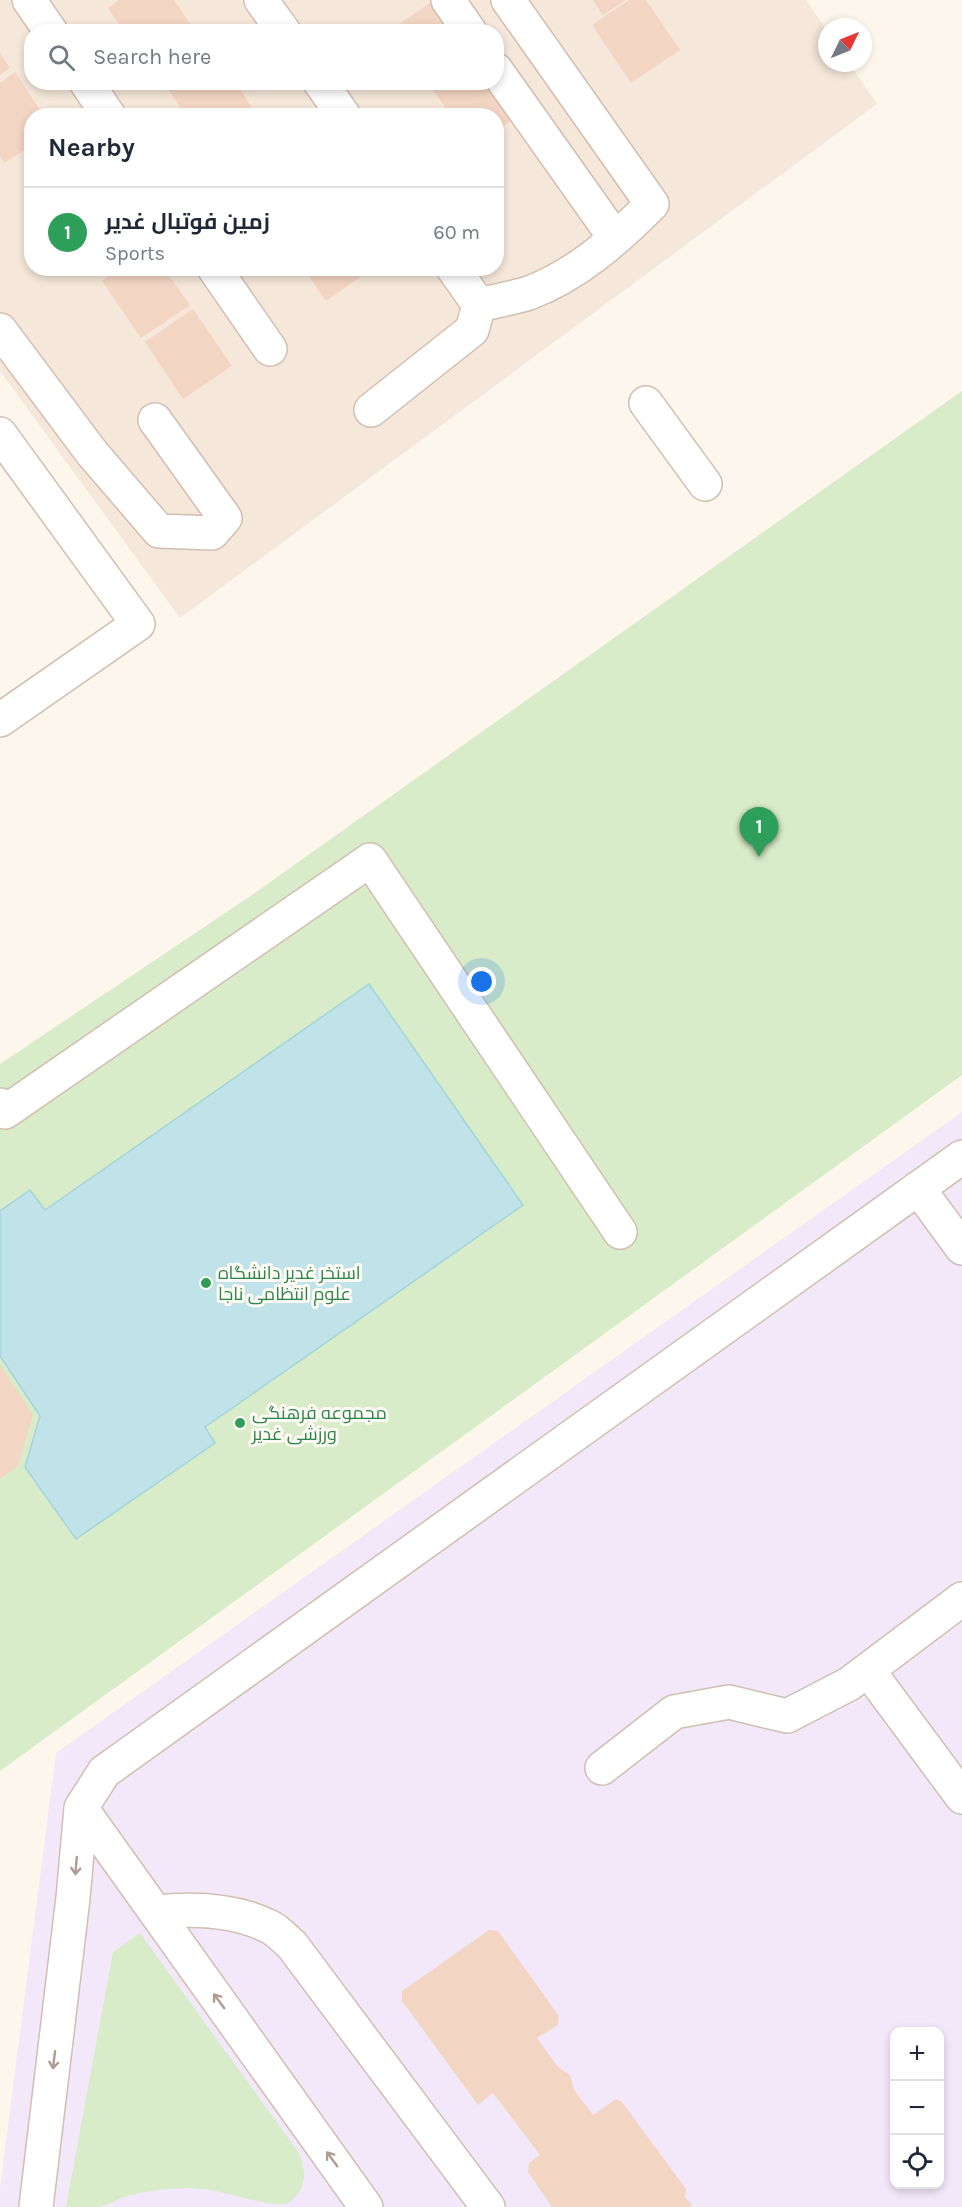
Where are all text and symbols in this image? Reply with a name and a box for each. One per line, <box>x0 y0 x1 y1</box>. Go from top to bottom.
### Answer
north arrow <box>818 18 872 72</box>
search box <box>24 24 504 90</box>
icon: search <box>45 41 78 74</box>
text: Search here <box>93 44 211 70</box>
text: Nearby <box>48 132 135 163</box>
text: زمین فوتبال غدیر <box>105 209 270 235</box>
text: 1 <box>64 221 71 244</box>
text: 60 m <box>433 221 480 244</box>
text: Sports <box>105 242 165 265</box>
pin: 1 <box>740 808 778 857</box>
your location <box>467 967 496 996</box>
place label: استخر غدیر دانشگاه علوم انتظامی ناجا <box>218 1262 361 1306</box>
marker: استخر غدیر دانشگاه علوم انتظامی ناجا <box>199 1276 213 1290</box>
place label: مجموعه فرهنگی ورزشی غدیر <box>251 1402 387 1445</box>
marker: مجموعه فرهنگی ورزشی غدیر <box>233 1416 247 1430</box>
one-way arrow <box>70 1856 81 1876</box>
one-way arrow <box>213 1993 225 2009</box>
map controls <box>890 2027 944 2189</box>
button: + <box>890 2027 944 2081</box>
one-way arrow <box>48 2050 59 2069</box>
button: − <box>890 2081 944 2135</box>
button: locate <box>890 2135 944 2189</box>
one-way arrow <box>326 2152 338 2168</box>

